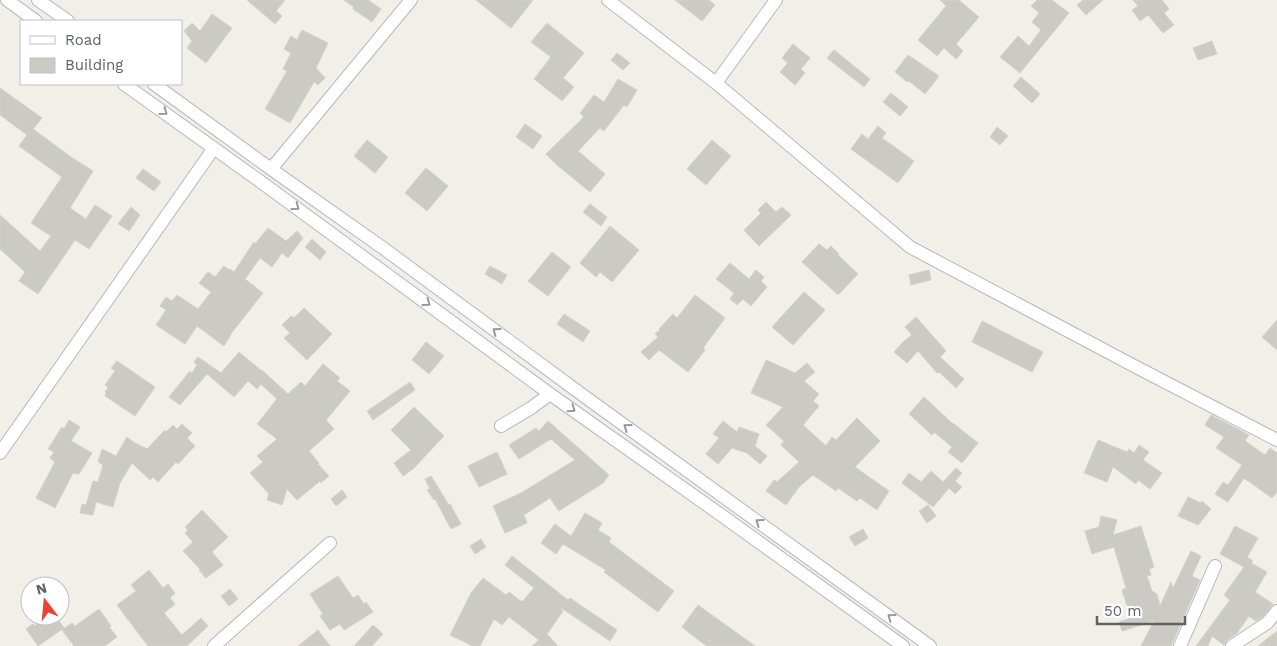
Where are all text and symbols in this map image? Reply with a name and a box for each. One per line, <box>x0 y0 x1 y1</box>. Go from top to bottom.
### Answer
legend <box>20 20 182 85</box>
text: Road <box>65 31 102 49</box>
text: Building <box>65 56 123 74</box>
one-way arrow <box>158 106 167 115</box>
one-way arrow <box>290 201 299 210</box>
one-way arrow <box>421 297 431 306</box>
one-way arrow <box>493 329 502 337</box>
one-way arrow <box>566 403 576 412</box>
one-way arrow <box>624 424 633 433</box>
one-way arrow <box>755 519 765 528</box>
north arrow <box>20 576 70 626</box>
text: N <box>34 579 49 598</box>
scale bar <box>1097 594 1184 626</box>
text: 50 m <box>1104 602 1141 620</box>
one-way arrow <box>888 615 897 623</box>

